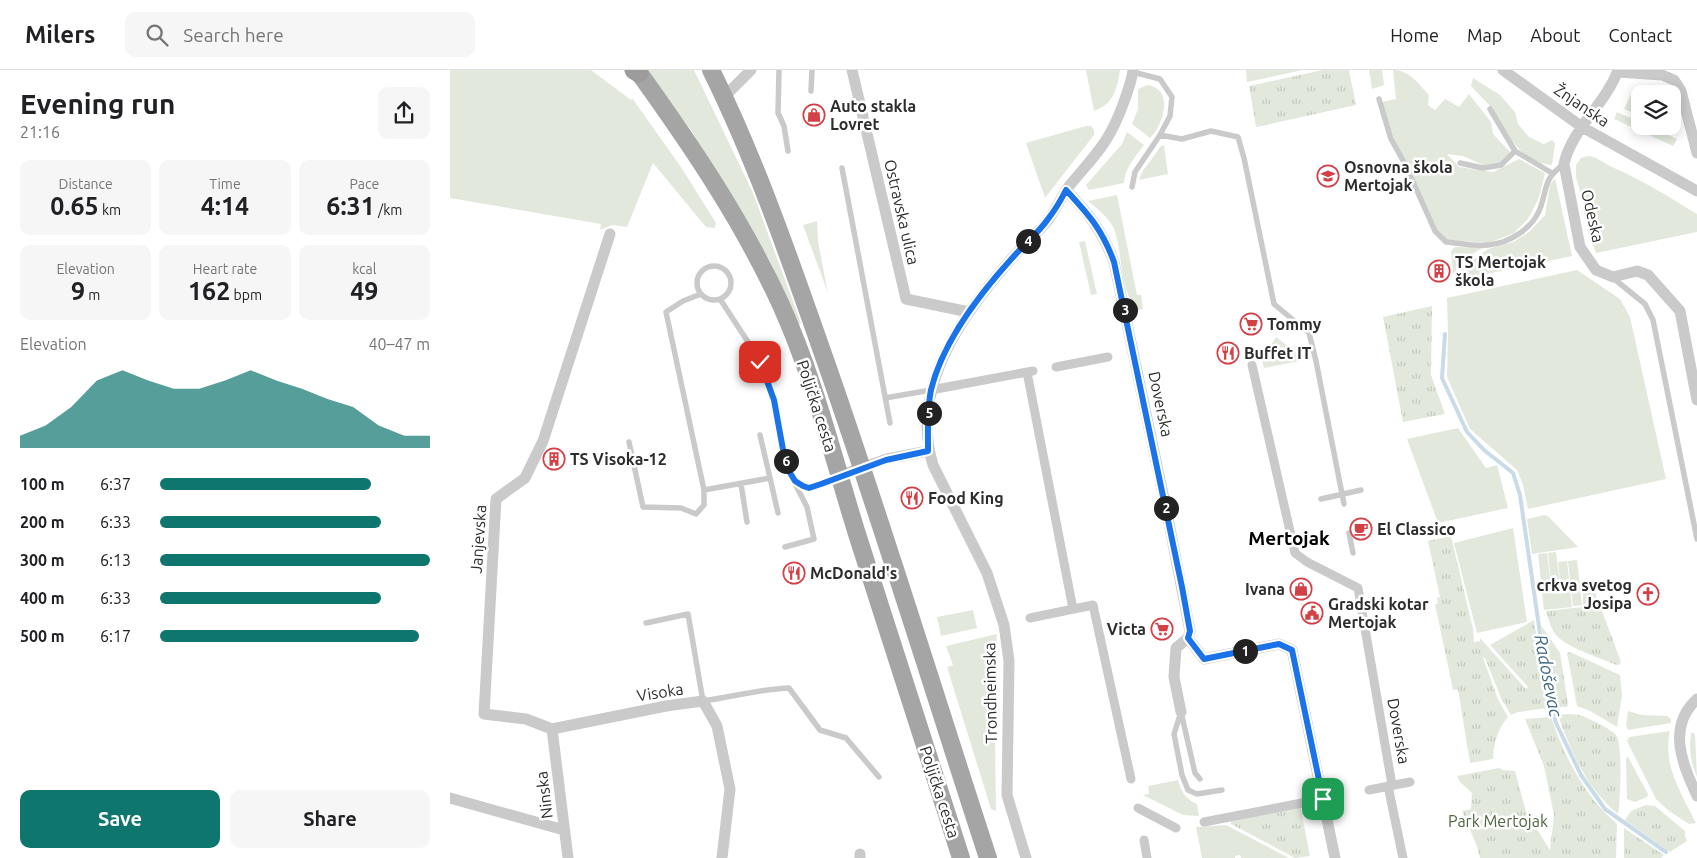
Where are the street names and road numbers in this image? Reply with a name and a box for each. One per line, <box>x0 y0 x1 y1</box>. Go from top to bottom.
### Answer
street label: Žnjanska <box>1551 79 1614 130</box>
street label: Ostravska ulica <box>881 158 923 266</box>
street label: Odeska <box>1578 188 1608 244</box>
street label: Poljička cesta <box>794 358 840 454</box>
street label: Doverska <box>1145 370 1177 438</box>
street label: Janjevska <box>467 504 489 574</box>
street label: Trondheimska <box>980 642 1000 744</box>
street label: Visoka <box>635 679 685 705</box>
street label: Doverska <box>1384 697 1414 765</box>
street label: Poljička cesta <box>917 744 963 840</box>
street label: Ninska <box>532 770 556 820</box>

